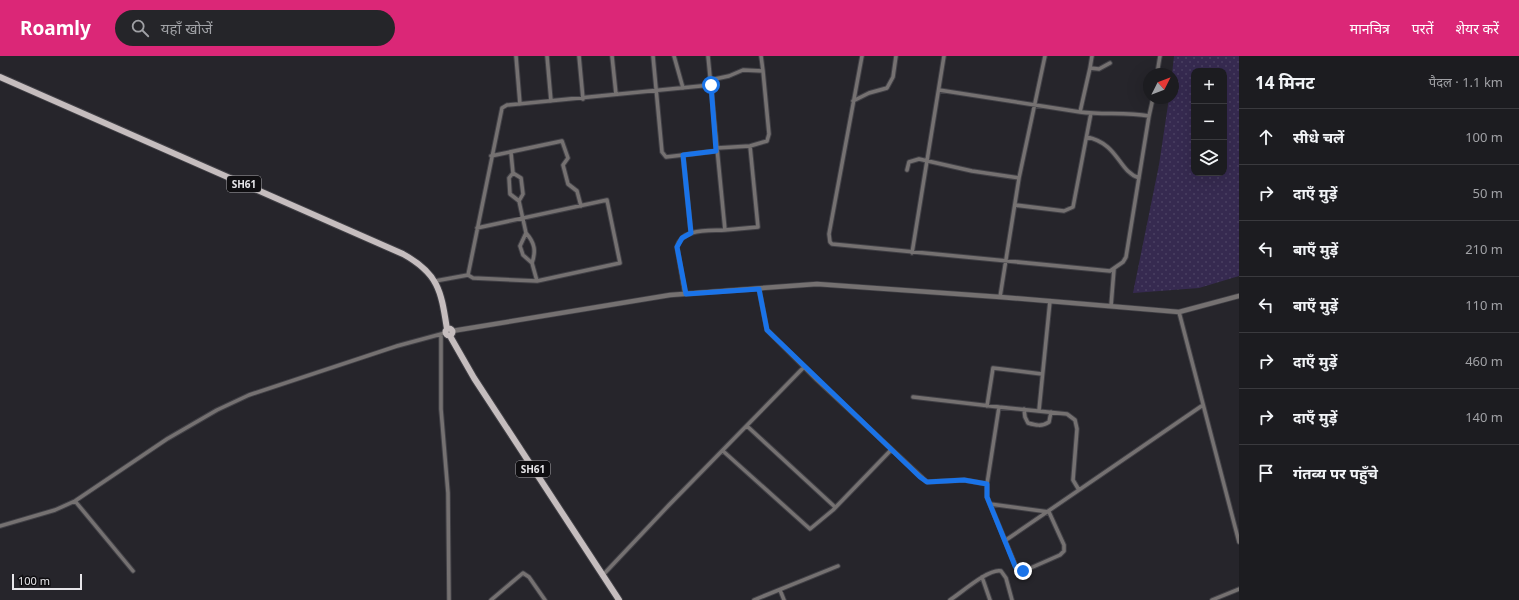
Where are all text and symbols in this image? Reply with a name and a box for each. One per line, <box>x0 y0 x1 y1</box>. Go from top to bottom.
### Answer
search box <box>115 10 395 46</box>
text: Roamly <box>20 15 91 41</box>
icon: search <box>129 17 151 39</box>
text: यहाँ खोजें <box>161 18 213 38</box>
text: मानचित्र <box>1350 19 1390 38</box>
text: परतें <box>1412 19 1434 38</box>
text: शेयर करें <box>1456 19 1499 38</box>
north arrow <box>1143 68 1179 104</box>
map controls <box>1191 68 1227 176</box>
button: + <box>1191 68 1227 104</box>
text: 14 मिनट <box>1255 71 1315 94</box>
text: पैदल · 1.1 km <box>1429 73 1503 91</box>
route start <box>702 76 720 94</box>
button: − <box>1191 104 1227 140</box>
icon: ahead <box>1255 126 1277 148</box>
text: सीधे चलें <box>1293 127 1344 147</box>
text: 100 m <box>1465 128 1503 146</box>
button: layers <box>1191 140 1227 176</box>
road number: SH61 <box>227 176 261 192</box>
icon: right <box>1255 182 1277 204</box>
text: दाएँ मुड़ें <box>1293 183 1337 203</box>
text: 50 m <box>1473 184 1503 202</box>
icon: left <box>1255 238 1277 260</box>
text: बाएँ मुड़ें <box>1293 239 1338 259</box>
text: 210 m <box>1465 240 1503 258</box>
icon: left <box>1255 294 1277 316</box>
text: बाएँ मुड़ें <box>1293 295 1338 315</box>
text: 110 m <box>1465 296 1503 314</box>
icon: right <box>1255 350 1277 372</box>
text: दाएँ मुड़ें <box>1293 351 1337 371</box>
text: 460 m <box>1465 352 1503 370</box>
icon: right <box>1255 406 1277 428</box>
text: दाएँ मुड़ें <box>1293 407 1337 427</box>
text: 140 m <box>1465 408 1503 426</box>
road number: SH61 <box>516 461 550 477</box>
icon: arrive <box>1255 462 1277 484</box>
text: गंतव्य पर पहुँचे <box>1293 463 1378 483</box>
route end <box>1014 562 1032 580</box>
scale bar <box>12 572 82 591</box>
text: 100 m <box>18 573 50 588</box>

